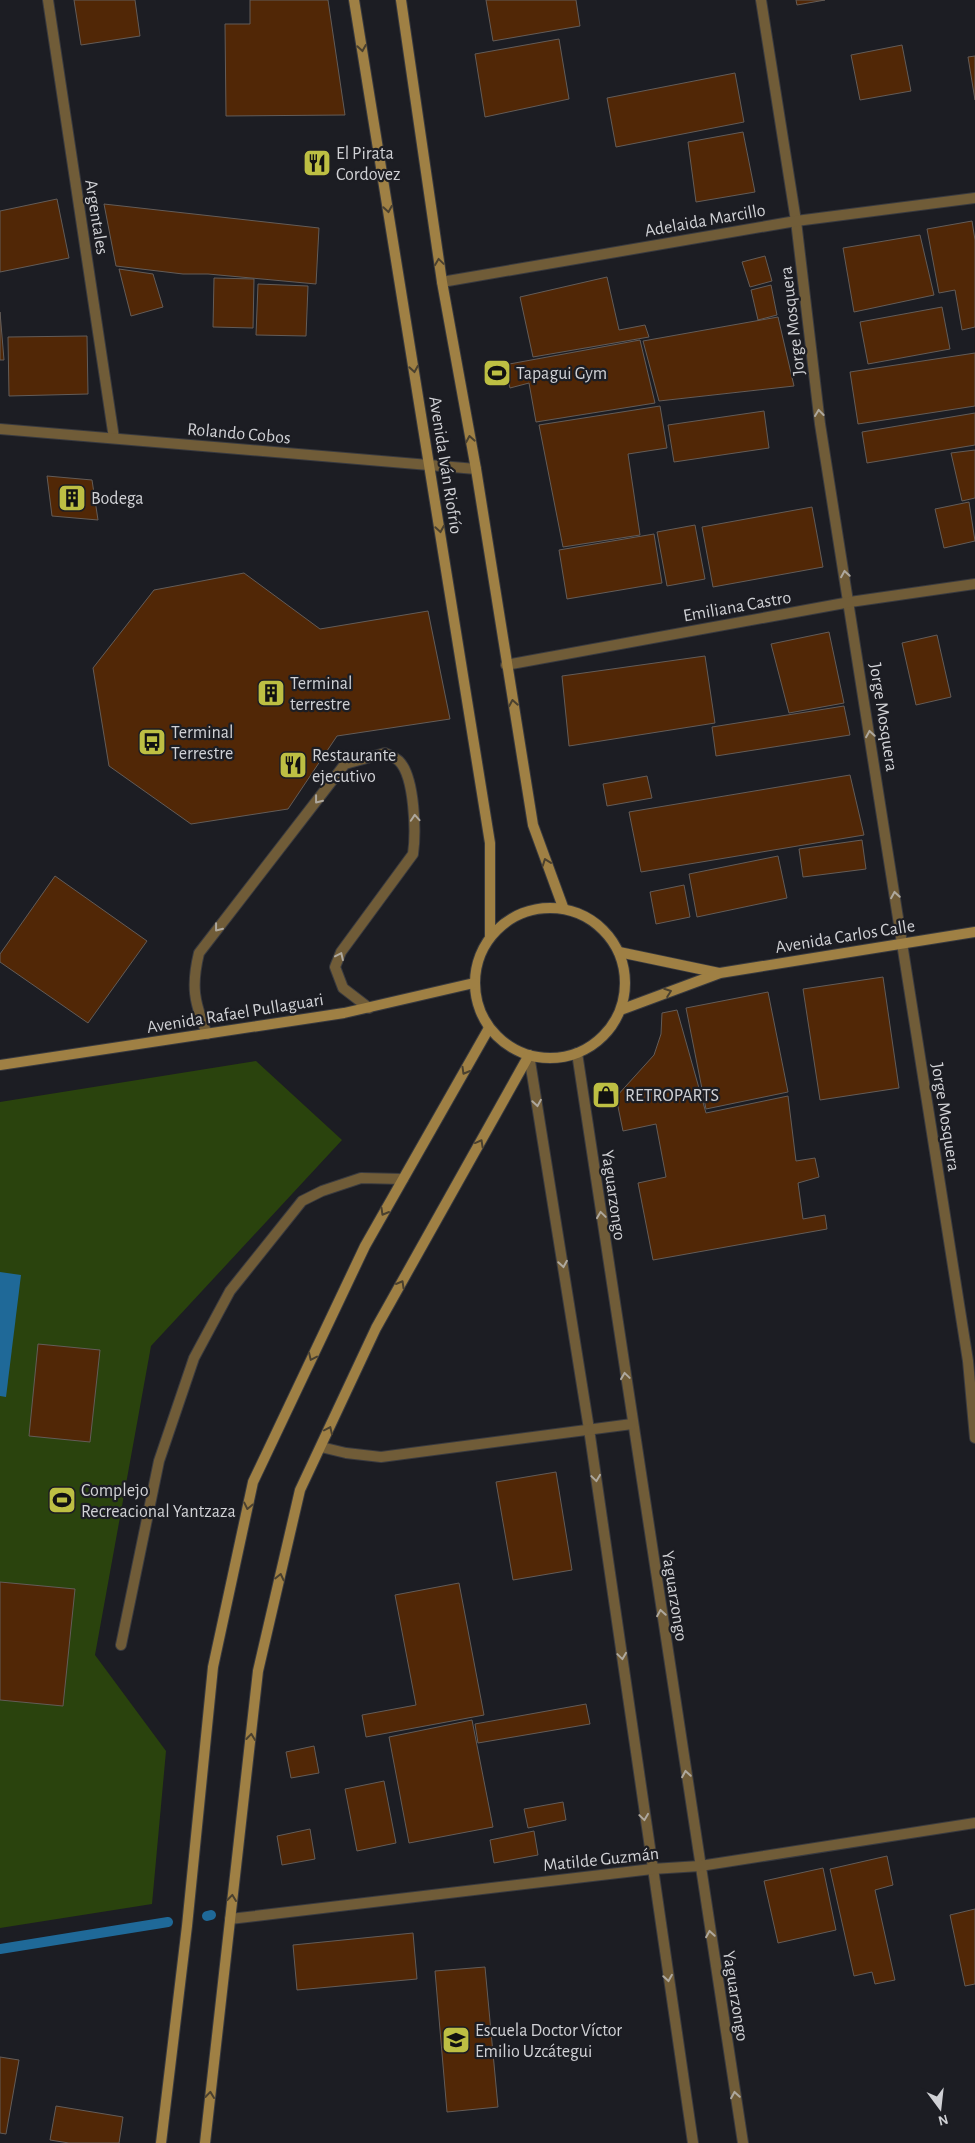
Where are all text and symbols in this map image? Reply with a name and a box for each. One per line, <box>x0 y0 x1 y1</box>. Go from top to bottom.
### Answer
one-way arrow <box>357 44 367 52</box>
place label: El Pirata Cordovez <box>336 145 400 184</box>
restaurant icon: El Pirata Cordovez <box>302 148 332 178</box>
street label: Argentales <box>81 178 111 256</box>
street label: Adelaida Marcillo <box>643 201 767 240</box>
one-way arrow <box>382 205 393 213</box>
one-way arrow <box>434 257 445 265</box>
street label: Jorge Mosquera <box>777 265 809 376</box>
sports icon: Tapagui Gym <box>482 358 512 388</box>
one-way arrow <box>408 365 419 373</box>
place label: Tapagui Gym <box>516 365 607 383</box>
street label: Avenida Iván Riofrío <box>425 395 465 535</box>
one-way arrow <box>814 409 825 417</box>
street label: Rolando Cobos <box>186 421 291 447</box>
one-way arrow <box>466 435 476 443</box>
building icon: Bodega <box>57 483 87 513</box>
place label: Bodega <box>91 490 144 508</box>
one-way arrow <box>434 525 444 534</box>
one-way arrow <box>841 569 851 578</box>
street label: Emiliana Castro <box>682 589 793 625</box>
street label: Jorge Mosquera <box>866 662 900 773</box>
place label: Terminal terrestre <box>290 675 353 714</box>
building icon: Terminal terrestre <box>256 678 286 708</box>
one-way arrow <box>508 699 518 707</box>
place label: Terminal Terrestre <box>171 724 234 763</box>
bus stop icon: Terminal Terrestre <box>137 727 167 757</box>
one-way arrow <box>866 730 876 738</box>
place label: Restaurante ejecutivo <box>312 747 396 786</box>
restaurant icon: Restaurante ejecutivo <box>278 750 308 780</box>
one-way arrow <box>315 794 323 803</box>
one-way arrow <box>410 814 421 822</box>
one-way arrow <box>542 858 552 866</box>
one-way arrow <box>890 890 901 898</box>
street label: Avenida Carlos Calle <box>774 917 916 957</box>
one-way arrow <box>215 922 224 932</box>
one-way arrow <box>333 953 343 962</box>
one-way arrow <box>663 988 672 998</box>
street label: Avenida Rafael Pullaguari <box>145 991 325 1037</box>
street label: Jorge Mosquera <box>928 1062 962 1173</box>
one-way arrow <box>461 1065 471 1074</box>
shop icon: RETROPARTS <box>591 1080 621 1110</box>
place label: RETROPARTS <box>625 1087 719 1105</box>
one-way arrow <box>531 1099 541 1108</box>
one-way arrow <box>474 1139 484 1148</box>
street label: Yaguarzongo <box>598 1149 628 1242</box>
one-way arrow <box>381 1206 391 1215</box>
one-way arrow <box>596 1211 607 1219</box>
one-way arrow <box>557 1259 567 1268</box>
one-way arrow <box>395 1281 405 1290</box>
one-way arrow <box>308 1352 318 1361</box>
one-way arrow <box>620 1371 631 1379</box>
one-way arrow <box>322 1426 333 1435</box>
one-way arrow <box>590 1474 601 1482</box>
place label: Complejo Recreacional Yantzaza <box>81 1482 236 1521</box>
sports icon: Complejo Recreacional Yantzaza <box>47 1485 77 1515</box>
one-way arrow <box>243 1501 253 1510</box>
street label: Yaguarzongo <box>658 1550 690 1643</box>
one-way arrow <box>274 1573 285 1582</box>
one-way arrow <box>656 1609 667 1617</box>
one-way arrow <box>616 1652 626 1660</box>
one-way arrow <box>245 1733 256 1741</box>
one-way arrow <box>681 1769 691 1778</box>
one-way arrow <box>639 1812 649 1821</box>
street label: Matilde Guzmán <box>542 1845 660 1875</box>
one-way arrow <box>226 1894 237 1902</box>
one-way arrow <box>706 1930 716 1939</box>
street label: Yaguarzongo <box>719 1950 751 2043</box>
one-way arrow <box>662 1974 673 1982</box>
place label: Escuela Doctor Víctor Emilio Uzcátegui <box>475 2022 622 2061</box>
school or university icon: Escuela Doctor Víctor Emilio Uzcátegui <box>441 2025 471 2055</box>
north arrow <box>915 2083 965 2133</box>
one-way arrow <box>204 2090 215 2098</box>
one-way arrow <box>731 2090 741 2099</box>
text: N <box>937 2112 950 2128</box>

